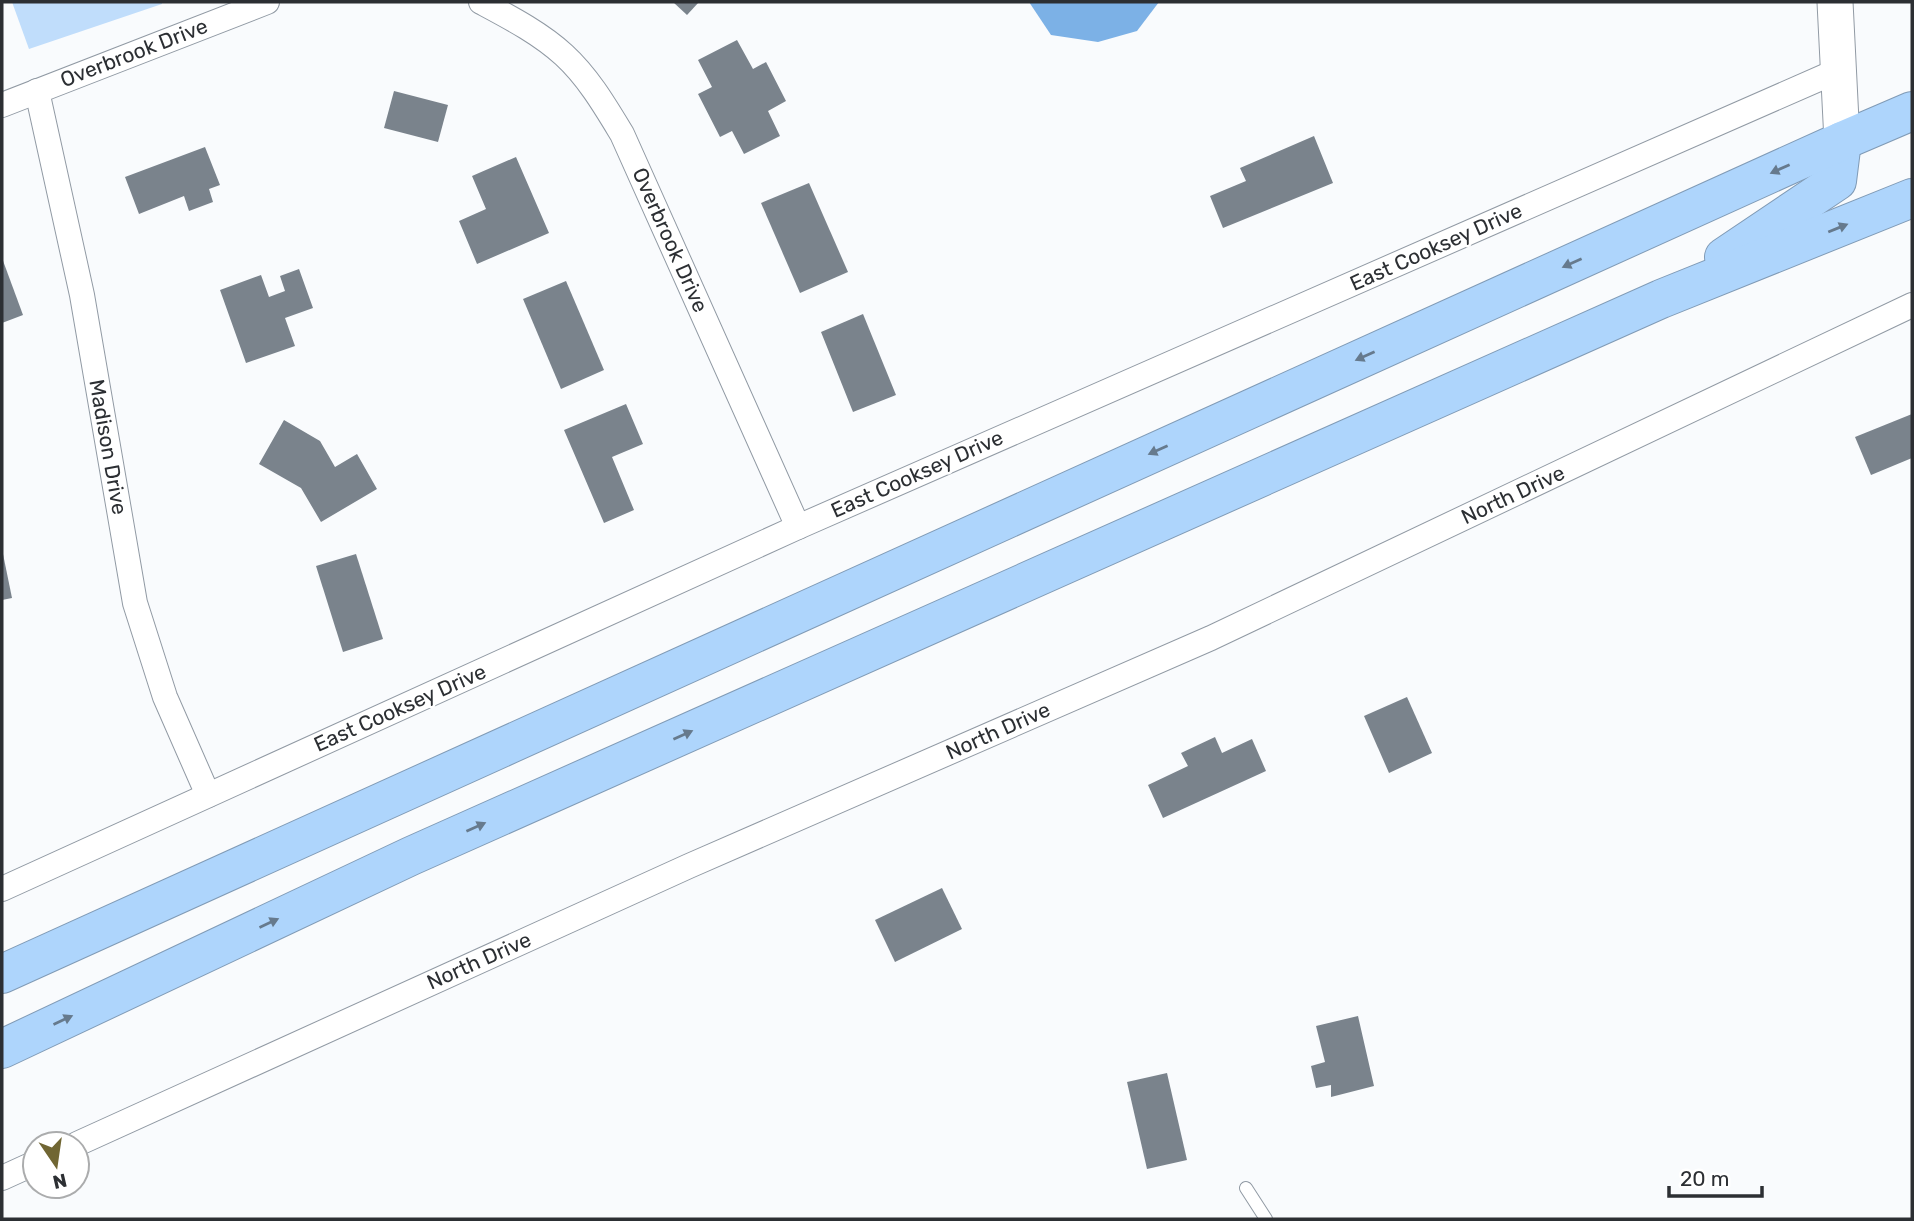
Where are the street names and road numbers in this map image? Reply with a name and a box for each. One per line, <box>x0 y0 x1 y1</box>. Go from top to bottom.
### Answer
street label: Overbrook Drive <box>57 13 211 92</box>
street label: Overbrook Drive <box>627 164 714 316</box>
street label: East Cooksey Drive <box>1346 197 1526 296</box>
street label: Madison Drive <box>84 377 133 517</box>
street label: East Cooksey Drive <box>827 424 1007 523</box>
street label: North Drive <box>1457 460 1569 529</box>
street label: East Cooksey Drive <box>310 658 490 757</box>
street label: North Drive <box>942 696 1054 765</box>
street label: North Drive <box>423 926 535 995</box>

